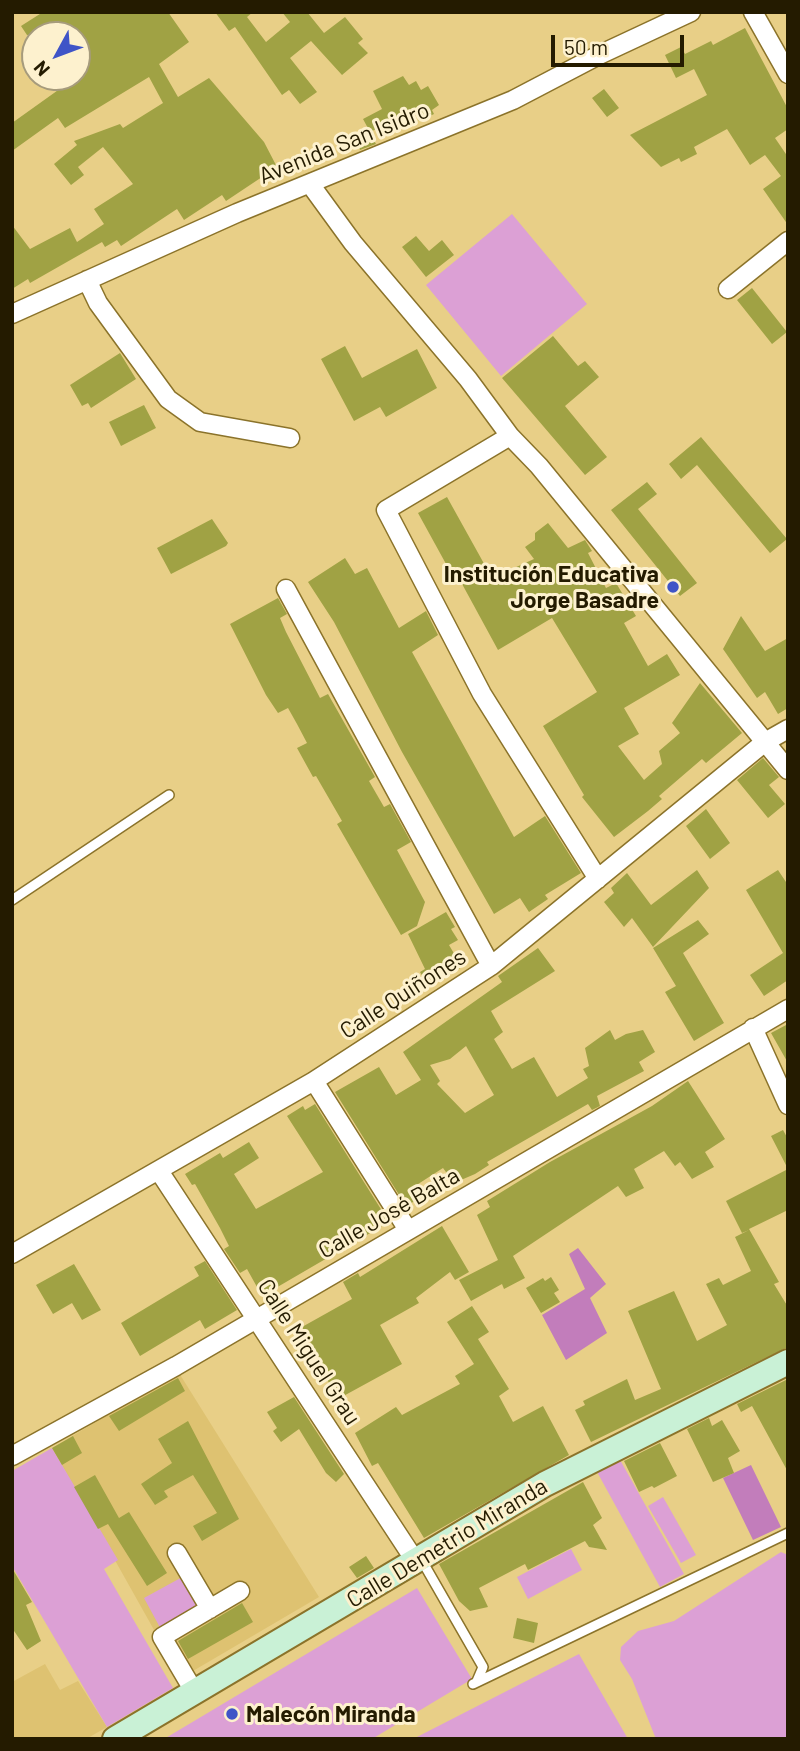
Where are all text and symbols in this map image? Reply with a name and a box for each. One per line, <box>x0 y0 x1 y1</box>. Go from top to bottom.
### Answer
north arrow <box>21 21 91 91</box>
scale bar <box>555 21 688 65</box>
text: 50 m <box>564 34 608 59</box>
text: N <box>28 56 54 81</box>
street label: Avenida San Isidro <box>255 96 433 190</box>
place label: Institución Educativa Jorge Basadre <box>444 560 659 614</box>
marker: Institución Educativa Jorge Basadre <box>665 579 681 595</box>
street label: Calle Quiñones <box>335 943 471 1045</box>
street label: Calle José Balta <box>314 1162 464 1264</box>
street label: Calle Miguel Grau <box>252 1274 366 1430</box>
street label: Calle Demetrio Miranda <box>342 1472 552 1614</box>
place label: Malecón Miranda <box>246 1700 416 1728</box>
marker: Malecón Miranda <box>224 1706 240 1722</box>

